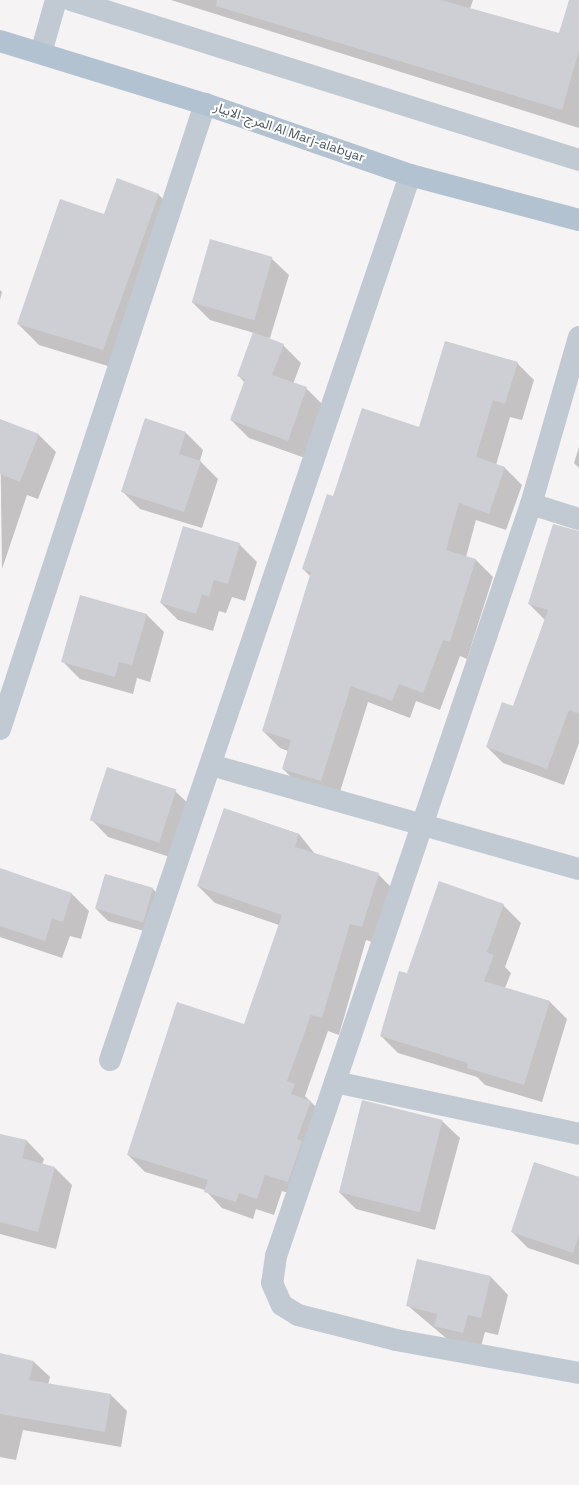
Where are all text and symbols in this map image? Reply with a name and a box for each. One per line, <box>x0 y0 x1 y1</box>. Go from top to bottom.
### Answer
street label: المرج-الابيار Al Marj-alabyar <box>211 100 367 166</box>

